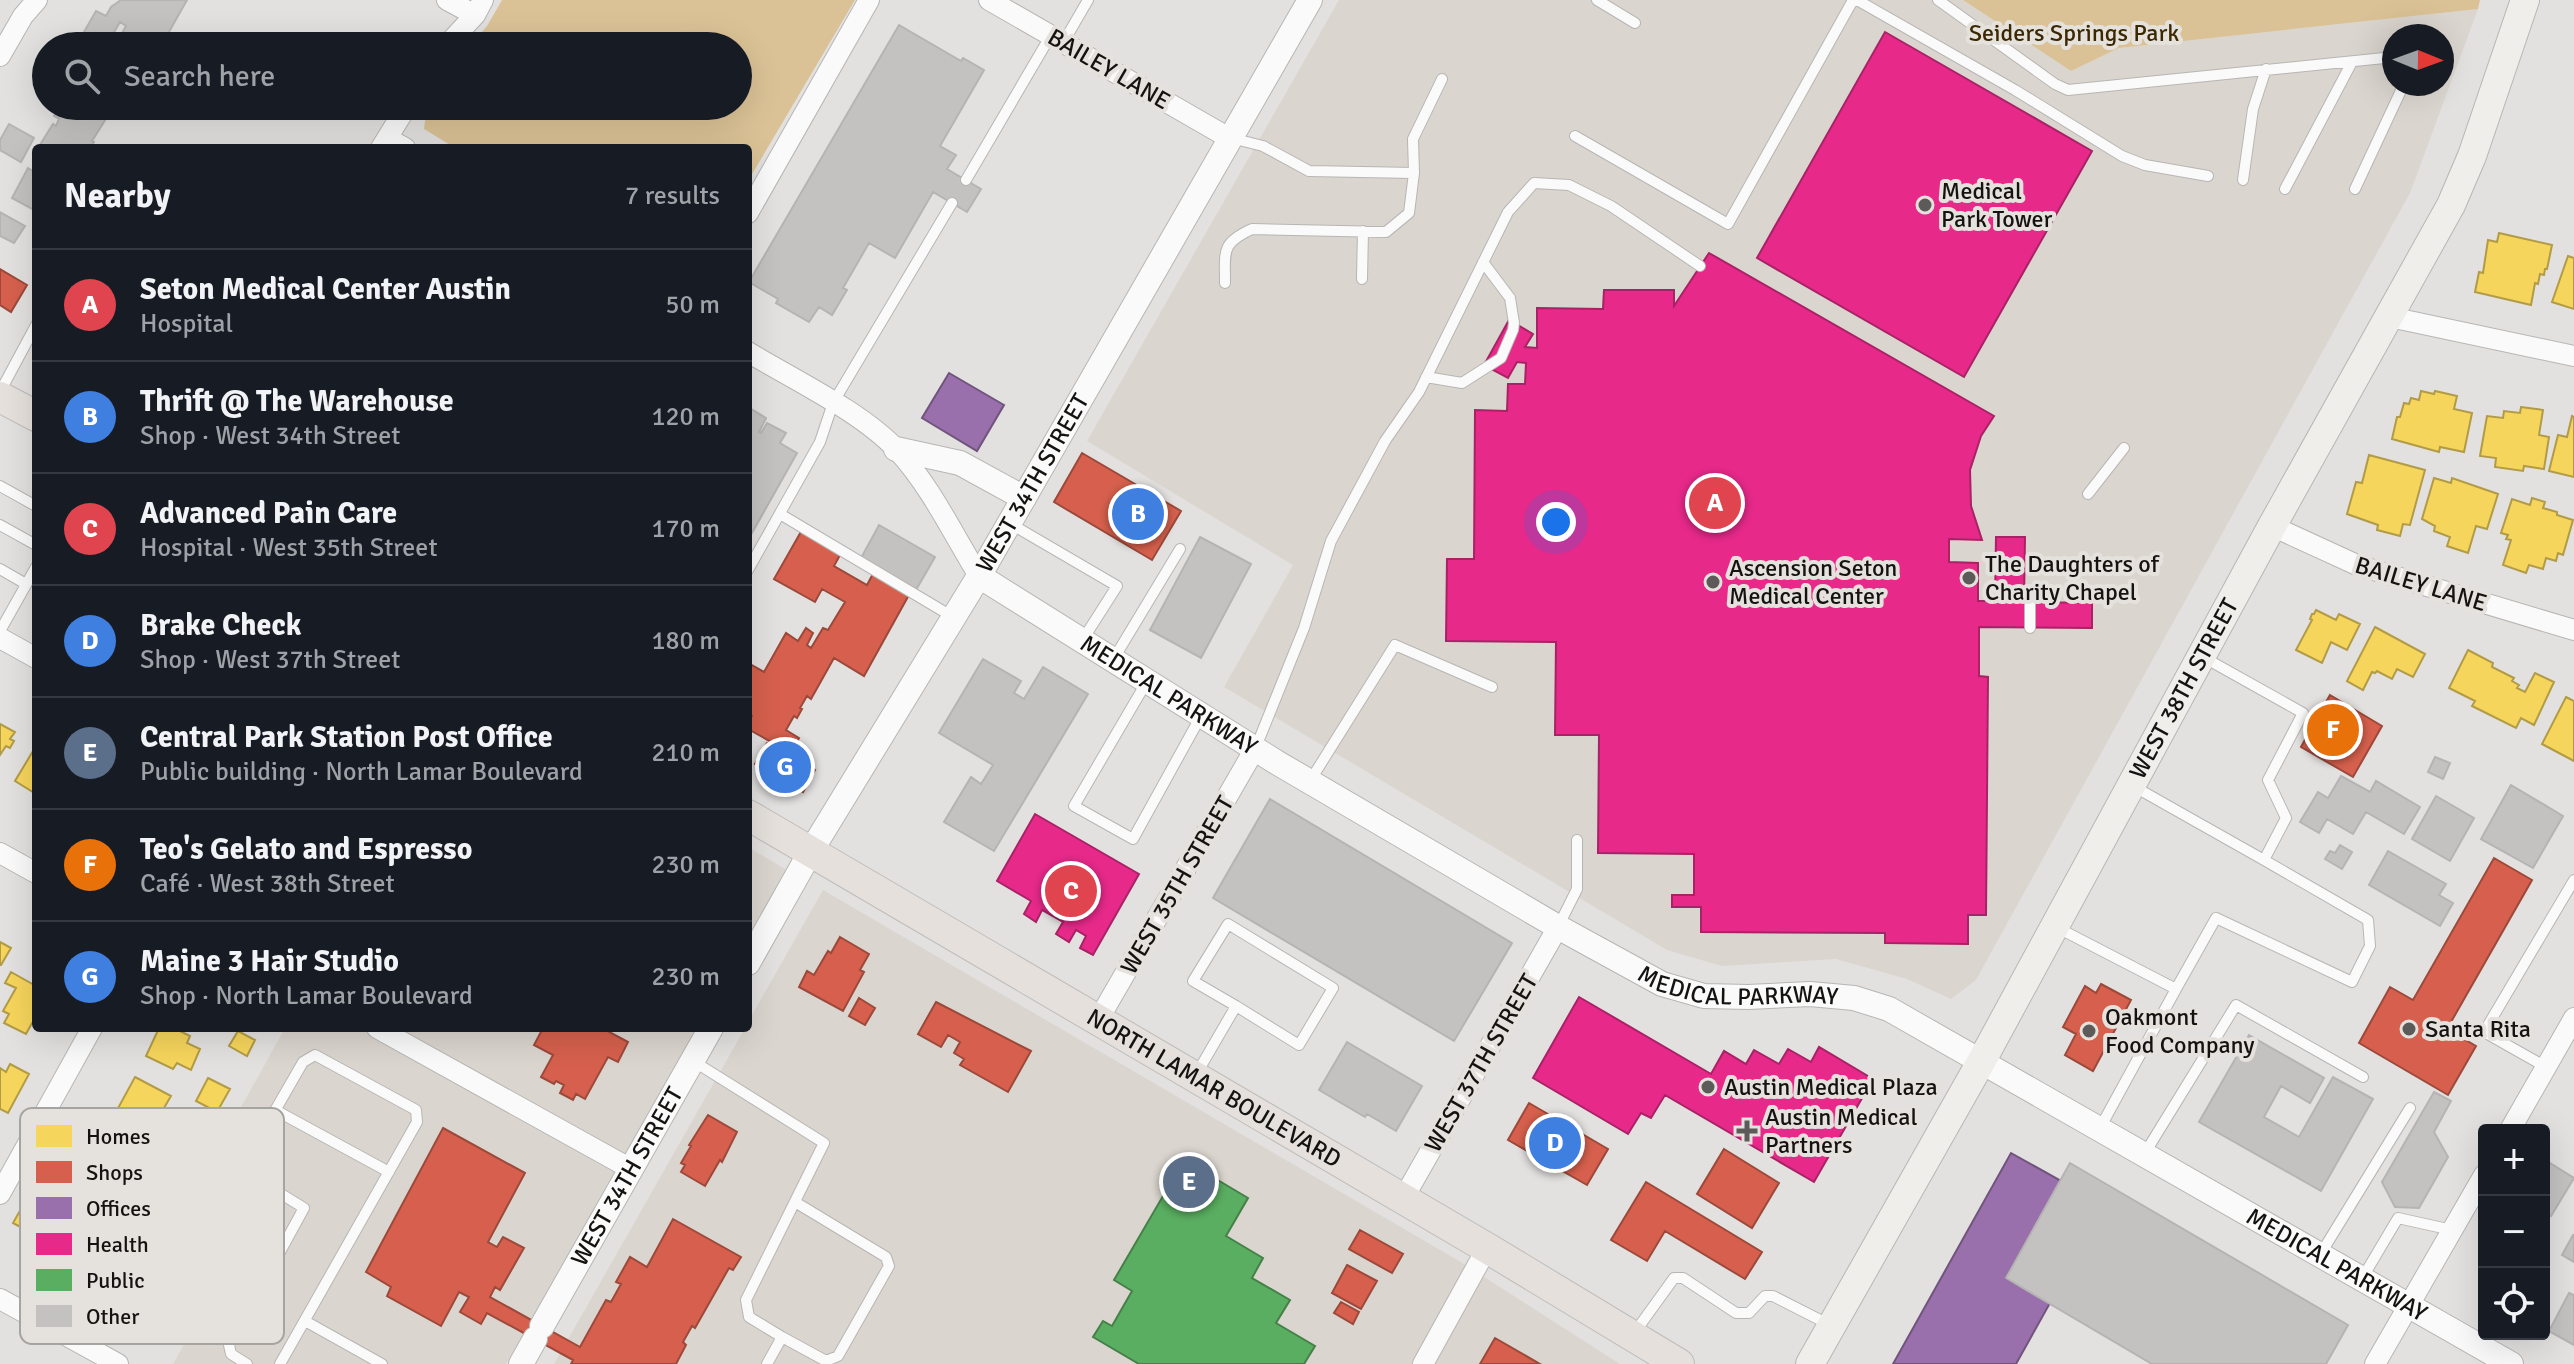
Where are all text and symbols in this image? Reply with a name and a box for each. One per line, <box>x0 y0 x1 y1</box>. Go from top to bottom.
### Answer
park label: Seiders Springs Park <box>1969 18 2179 48</box>
street label: BAILEY LANE <box>1042 22 1176 116</box>
north arrow <box>2382 24 2454 96</box>
search box <box>32 32 752 120</box>
icon: search <box>60 54 104 98</box>
text: Search here <box>124 58 275 95</box>
text: Nearby <box>64 175 171 217</box>
place label: Medical Park Tower <box>1941 176 2052 234</box>
text: 7 results <box>625 180 720 212</box>
marker: Medical Park Tower <box>1916 196 1934 214</box>
text: Seton Medical Center Austin <box>140 271 511 308</box>
text: A <box>82 289 98 321</box>
text: 50 m <box>665 289 720 321</box>
text: Hospital <box>140 308 233 340</box>
text: Thrift @ The Warehouse <box>140 383 454 420</box>
street label: WEST 34TH STREET <box>969 388 1096 578</box>
text: B <box>82 401 98 433</box>
text: 120 m <box>651 401 720 433</box>
text: Shop · West 34th Street <box>140 420 400 452</box>
pin: A <box>1689 473 1741 533</box>
pin: B <box>1112 484 1164 544</box>
text: Advanced Pain Care <box>140 495 397 532</box>
your location <box>1536 502 1576 542</box>
text: C <box>82 513 98 545</box>
text: 170 m <box>651 513 720 545</box>
text: Hospital · West 35th Street <box>140 532 437 564</box>
place label: The Daughters of Charity Chapel <box>1985 549 2160 607</box>
street label: BAILEY LANE <box>2351 550 2491 618</box>
place label: Ascension Seton Medical Center <box>1729 553 1897 611</box>
marker: The Daughters of Charity Chapel <box>1960 569 1978 587</box>
marker: Ascension Seton Medical Center <box>1704 573 1722 591</box>
street label: WEST 38TH STREET <box>2123 593 2245 784</box>
text: Brake Check <box>140 607 301 644</box>
text: D <box>81 625 99 657</box>
text: 180 m <box>651 625 720 657</box>
street label: MEDICAL PARKWAY <box>1075 628 1263 762</box>
text: Shop · West 37th Street <box>140 644 400 676</box>
pin: F <box>2307 700 2359 760</box>
text: Central Park Station Post Office <box>140 719 553 756</box>
text: E <box>83 737 97 769</box>
text: 210 m <box>651 737 720 769</box>
pin: G <box>759 737 811 797</box>
text: Public building · North Lamar Boulevard <box>140 756 583 788</box>
street label: WEST 35TH STREET <box>1114 790 1240 979</box>
text: Teo's Gelato and Espresso <box>140 831 472 868</box>
text: F <box>83 849 97 881</box>
text: 230 m <box>651 849 720 881</box>
pin: C <box>1045 861 1097 921</box>
text: Café · West 38th Street <box>140 868 395 900</box>
text: Maine 3 Hair Studio <box>140 943 399 980</box>
street label: MEDICAL PARKWAY <box>1633 959 1839 1012</box>
text: G <box>81 961 99 993</box>
text: 230 m <box>651 961 720 993</box>
street label: WEST 37TH STREET <box>1418 968 1544 1157</box>
text: Shop · North Lamar Boulevard <box>140 980 473 1012</box>
street label: NORTH LAMAR BOULEVARD <box>1081 1002 1346 1174</box>
place label: Oakmont Food Company <box>2105 1002 2255 1060</box>
place label: Santa Rita <box>2425 1014 2531 1044</box>
marker: Santa Rita <box>2400 1020 2418 1038</box>
marker: Oakmont Food Company <box>2080 1022 2098 1040</box>
place label: Austin Medical Plaza <box>1724 1072 1938 1102</box>
marker: Austin Medical Plaza <box>1699 1078 1717 1096</box>
street label: WEST 34TH STREET <box>564 1081 690 1271</box>
place label: Austin Medical Partners <box>1765 1102 1918 1160</box>
legend <box>20 1108 284 1344</box>
pin: D <box>1529 1113 1581 1173</box>
marker: Austin Medical Partners <box>1736 1120 1758 1142</box>
text: Homes <box>86 1123 150 1150</box>
map controls <box>2478 1124 2550 1340</box>
button: + <box>2478 1124 2550 1196</box>
pin: E <box>1163 1152 1215 1212</box>
text: Shops <box>86 1159 143 1186</box>
text: Offices <box>86 1195 151 1222</box>
button: − <box>2478 1196 2550 1268</box>
street label: MEDICAL PARKWAY <box>2241 1201 2432 1328</box>
text: Health <box>86 1231 149 1258</box>
text: Public <box>86 1267 145 1294</box>
button: locate <box>2478 1268 2550 1340</box>
text: Other <box>86 1303 139 1330</box>

